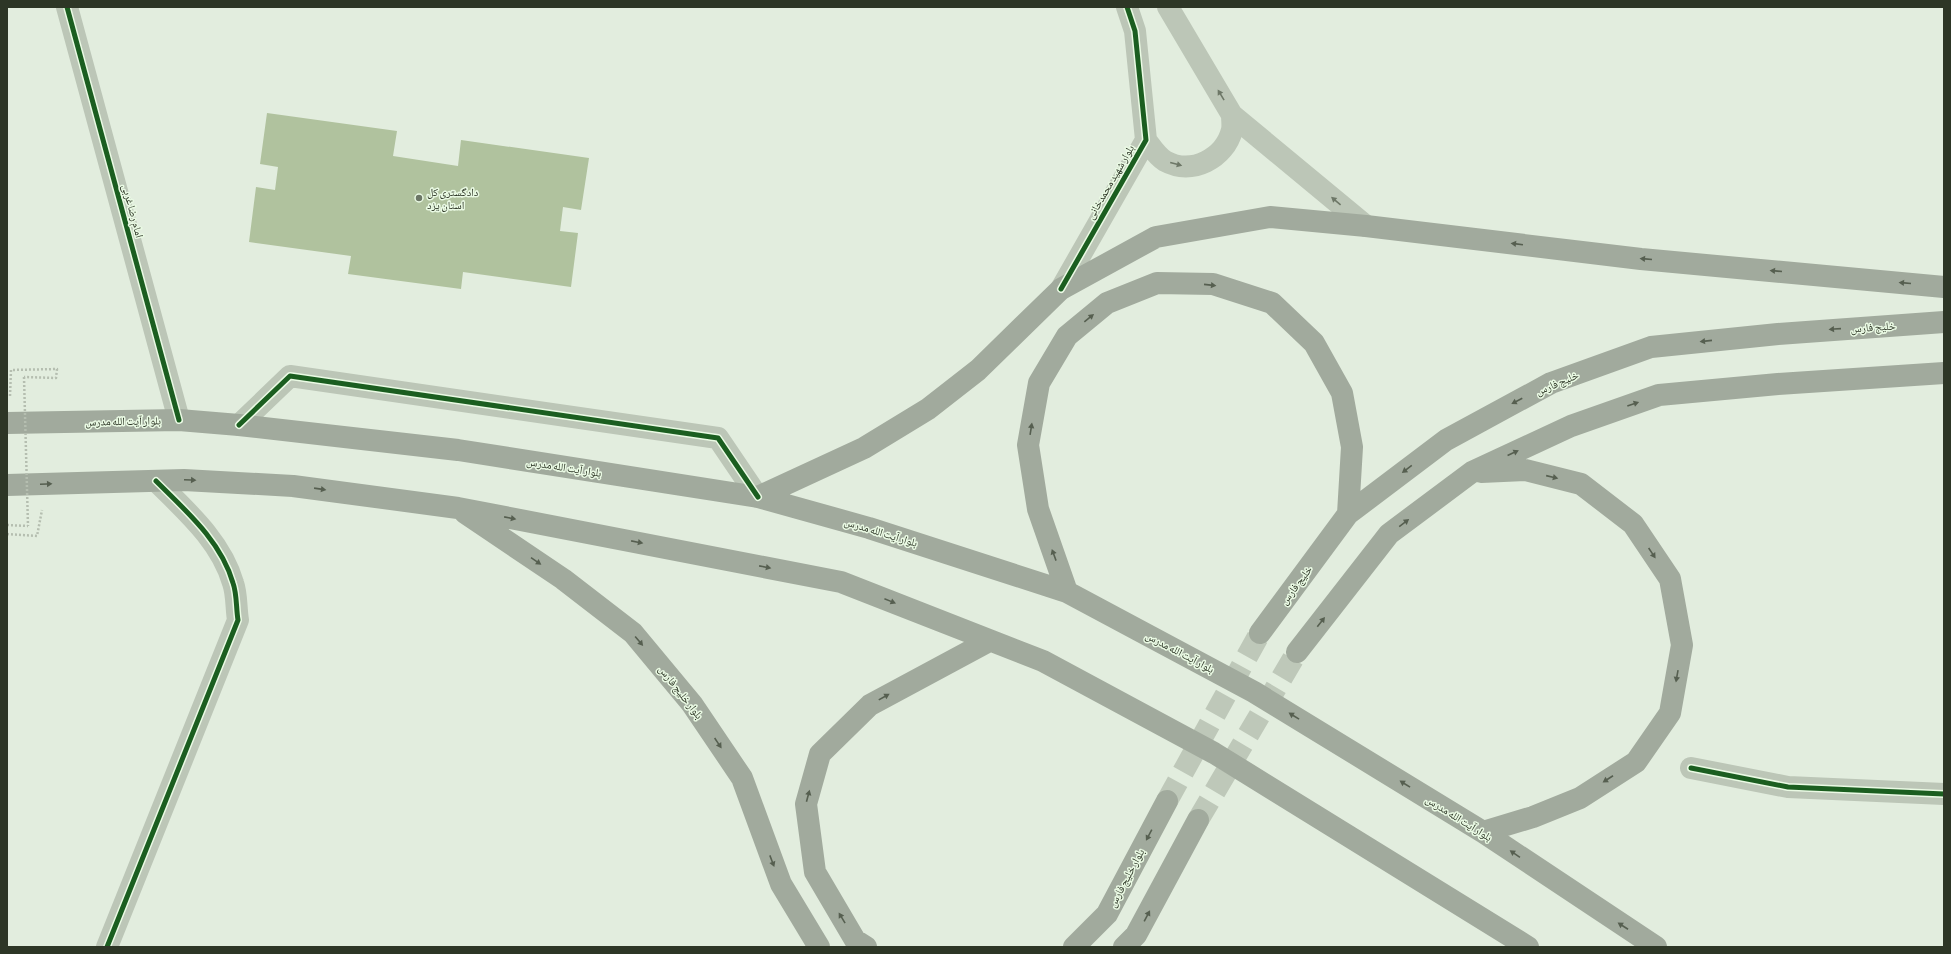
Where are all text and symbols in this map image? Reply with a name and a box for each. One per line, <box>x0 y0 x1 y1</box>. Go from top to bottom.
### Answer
one-way arrow <box>1217 89 1224 101</box>
street label: بلوار شهید محمدخانی <box>1084 143 1137 222</box>
one-way arrow <box>1170 161 1182 167</box>
street label: امام رضا غربی <box>119 183 146 239</box>
place label: دادگستری کل استان یزد <box>427 186 479 212</box>
marker: دادگستری کل استان یزد <box>414 193 424 203</box>
one-way arrow <box>1331 196 1341 205</box>
one-way arrow <box>1511 241 1523 247</box>
one-way arrow <box>1640 256 1652 263</box>
one-way arrow <box>1770 268 1782 275</box>
one-way arrow <box>1899 280 1911 286</box>
one-way arrow <box>1204 282 1216 288</box>
one-way arrow <box>1084 313 1095 322</box>
street label: خلیج فارس <box>1850 319 1896 336</box>
one-way arrow <box>1829 326 1841 333</box>
one-way arrow <box>1700 338 1712 344</box>
street label: خلیج فارس <box>1534 369 1581 398</box>
one-way arrow <box>1511 398 1523 404</box>
one-way arrow <box>1628 401 1640 407</box>
street label: بلوار آیت الله مدرس <box>85 414 161 429</box>
one-way arrow <box>1028 423 1034 435</box>
one-way arrow <box>1508 450 1519 456</box>
street label: بلوار آیت الله مدرس <box>525 455 602 480</box>
one-way arrow <box>1401 465 1412 474</box>
one-way arrow <box>1546 474 1558 480</box>
one-way arrow <box>184 477 197 483</box>
one-way arrow <box>40 480 52 487</box>
one-way arrow <box>313 486 326 492</box>
one-way arrow <box>504 515 516 521</box>
street label: بلوار آیت الله مدرس <box>843 515 919 550</box>
one-way arrow <box>1399 519 1410 527</box>
one-way arrow <box>631 540 644 546</box>
one-way arrow <box>1648 547 1656 558</box>
one-way arrow <box>1051 548 1057 560</box>
one-way arrow <box>531 557 542 565</box>
street label: خلیج فارس <box>1278 563 1315 607</box>
one-way arrow <box>759 565 771 571</box>
one-way arrow <box>884 599 896 605</box>
one-way arrow <box>1316 616 1325 627</box>
street label: بلوار آیت الله مدرس <box>1143 629 1216 676</box>
one-way arrow <box>634 635 643 646</box>
street label: بلوار خلیج فارس <box>656 663 706 722</box>
one-way arrow <box>1674 670 1680 682</box>
one-way arrow <box>879 694 890 701</box>
one-way arrow <box>1288 713 1300 720</box>
one-way arrow <box>714 738 722 748</box>
one-way arrow <box>1603 775 1614 783</box>
one-way arrow <box>1399 781 1411 788</box>
one-way arrow <box>806 790 812 802</box>
street label: بلوار آیت الله مدرس <box>1423 793 1494 844</box>
one-way arrow <box>1146 829 1152 841</box>
street label: بلوار خلیج فارس <box>1106 847 1147 910</box>
one-way arrow <box>1510 850 1520 858</box>
one-way arrow <box>770 855 776 867</box>
one-way arrow <box>1143 910 1150 921</box>
one-way arrow <box>838 913 846 923</box>
one-way arrow <box>1618 922 1628 930</box>

